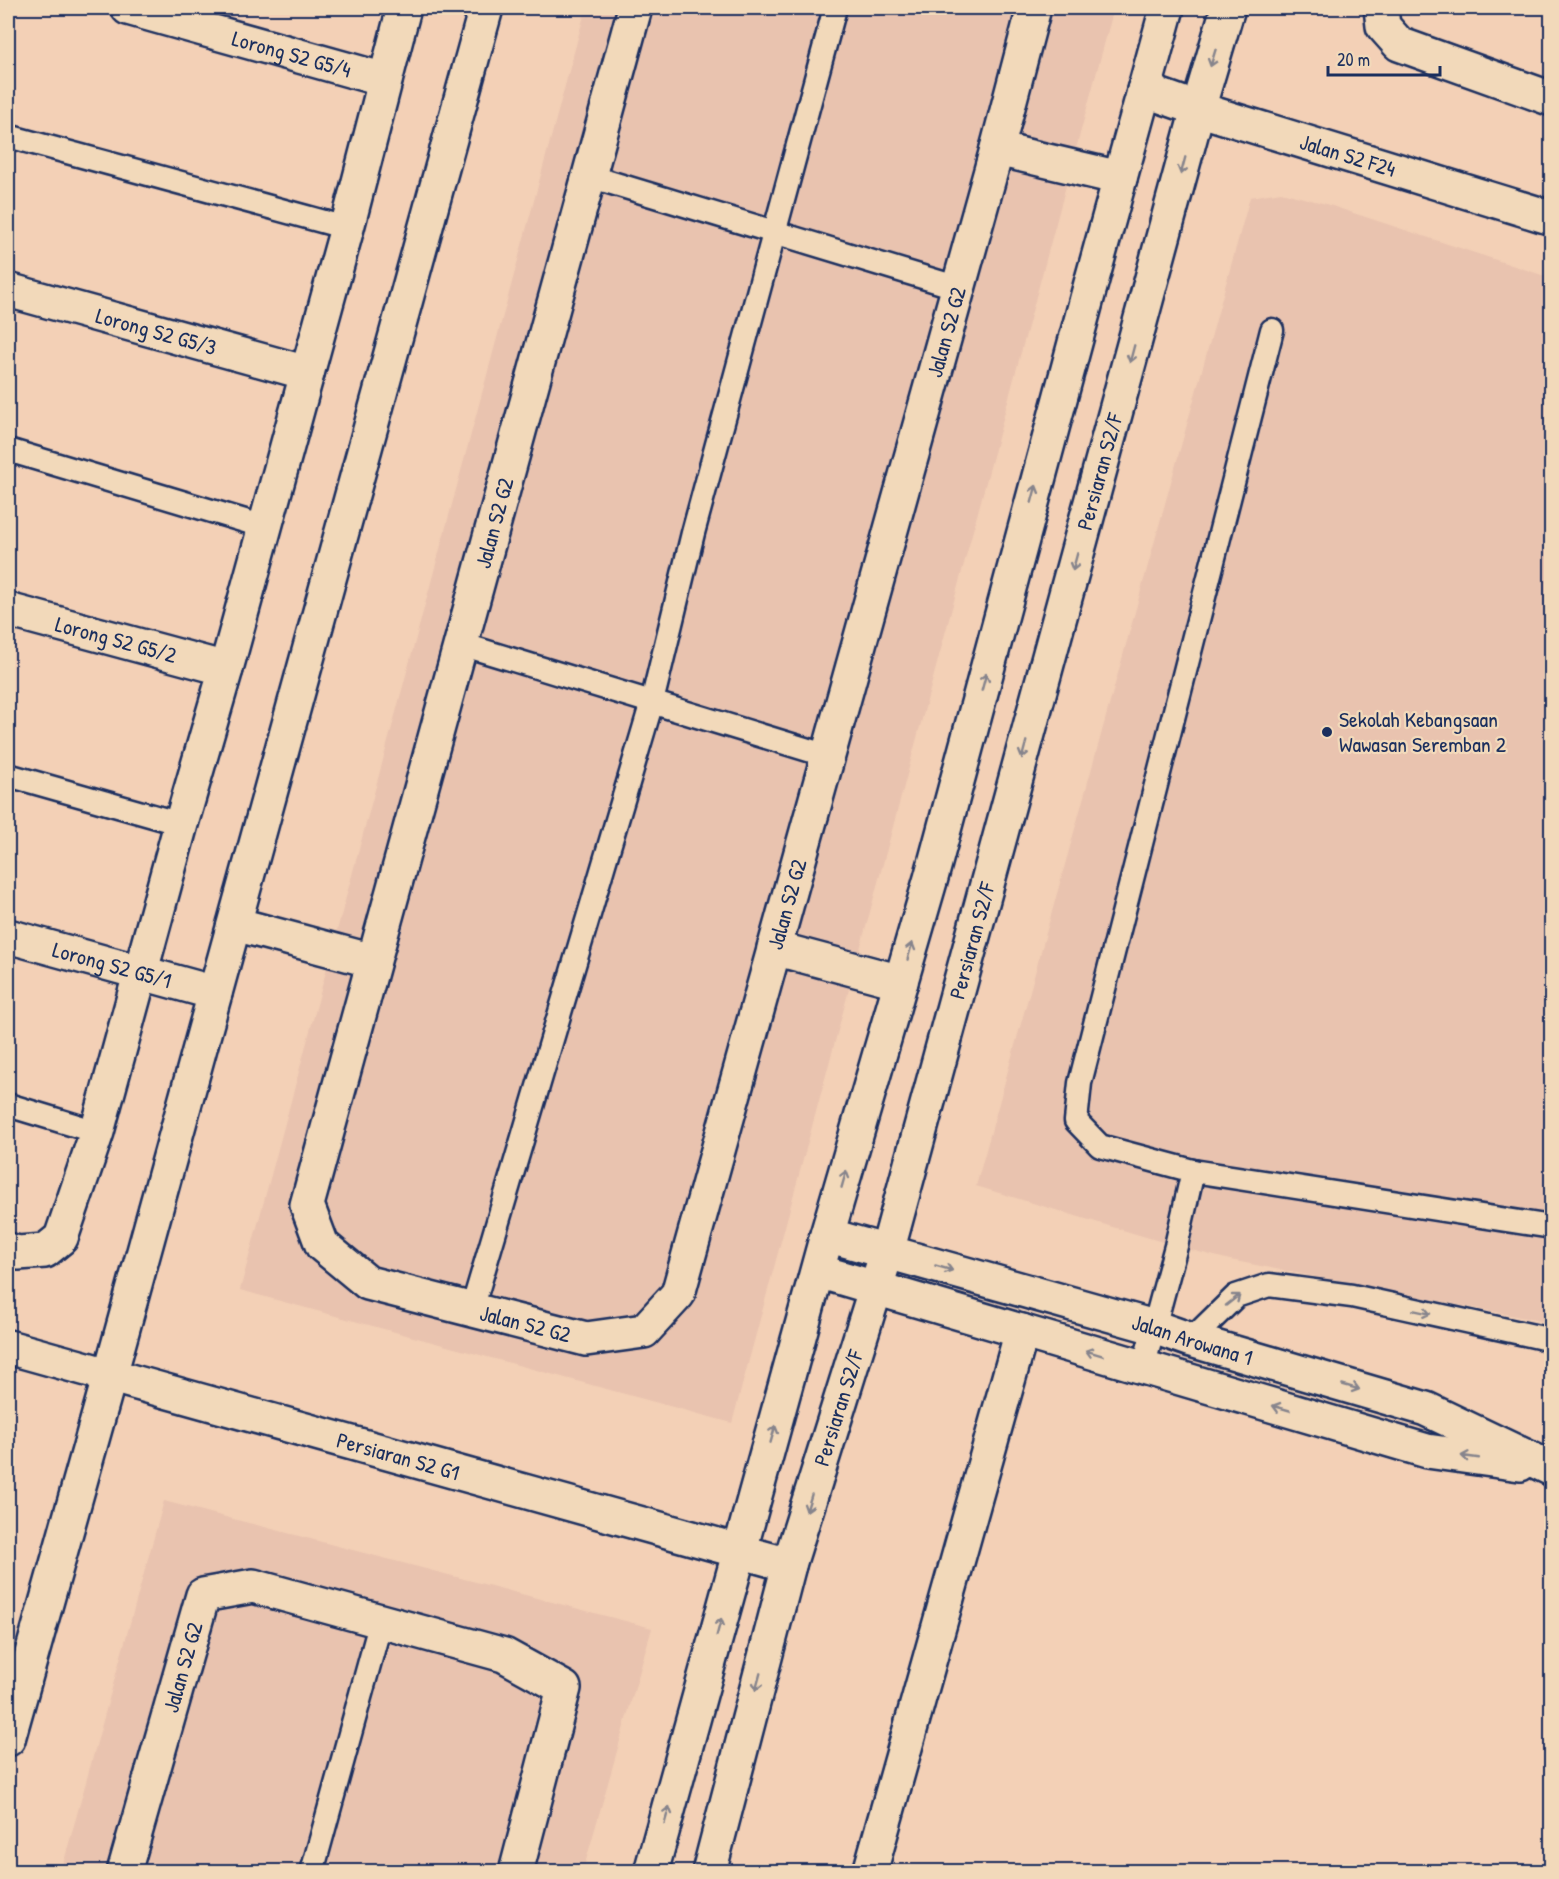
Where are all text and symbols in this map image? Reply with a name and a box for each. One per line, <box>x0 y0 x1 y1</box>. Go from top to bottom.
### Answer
street label: Lorong S2 G5/4 <box>229 23 355 85</box>
scale bar <box>1328 39 1440 77</box>
text: 20 m <box>1337 47 1370 72</box>
one-way arrow <box>1207 48 1218 67</box>
street label: Jalan S2 F24 <box>1296 126 1399 184</box>
one-way arrow <box>1177 156 1188 175</box>
street label: Jalan S2 G2 <box>919 283 973 381</box>
street label: Lorong S2 G5/3 <box>93 300 220 362</box>
one-way arrow <box>1125 344 1137 363</box>
street label: Persiaran S2/F <box>1069 409 1130 533</box>
street label: Jalan S2 G2 <box>468 474 521 572</box>
one-way arrow <box>1029 484 1041 503</box>
one-way arrow <box>1069 552 1080 571</box>
street label: Lorong S2 G5/2 <box>52 609 181 670</box>
one-way arrow <box>979 673 990 692</box>
place label: Sekolah Kebangsaan Wawasan Seremban 2 <box>1339 704 1507 759</box>
marker: Sekolah Kebangsaan Wawasan Seremban 2 <box>1320 725 1334 739</box>
one-way arrow <box>1018 740 1029 759</box>
street label: Jalan S2 G2 <box>760 855 814 953</box>
street label: Persiaran S2/F <box>942 878 1002 1002</box>
street label: Lorong S2 G5/1 <box>49 934 175 995</box>
one-way arrow <box>905 942 917 961</box>
one-way arrow <box>839 1169 850 1188</box>
one-way arrow <box>934 1263 953 1274</box>
one-way arrow <box>1225 1294 1241 1307</box>
street label: Jalan S2 G2 <box>477 1297 575 1350</box>
one-way arrow <box>1412 1306 1431 1318</box>
street label: Jalan Arowana 1 <box>1129 1307 1256 1372</box>
street label: Persiaran S2/F <box>806 1345 871 1470</box>
one-way arrow <box>1085 1347 1104 1358</box>
one-way arrow <box>1341 1382 1360 1393</box>
one-way arrow <box>1272 1402 1291 1413</box>
street label: Persiaran S2 G1 <box>333 1424 463 1487</box>
one-way arrow <box>767 1425 779 1444</box>
one-way arrow <box>1460 1452 1480 1463</box>
one-way arrow <box>803 1493 814 1512</box>
street label: Jalan S2 G2 <box>155 1618 210 1716</box>
one-way arrow <box>714 1618 725 1637</box>
one-way arrow <box>752 1672 764 1691</box>
one-way arrow <box>662 1806 673 1825</box>

